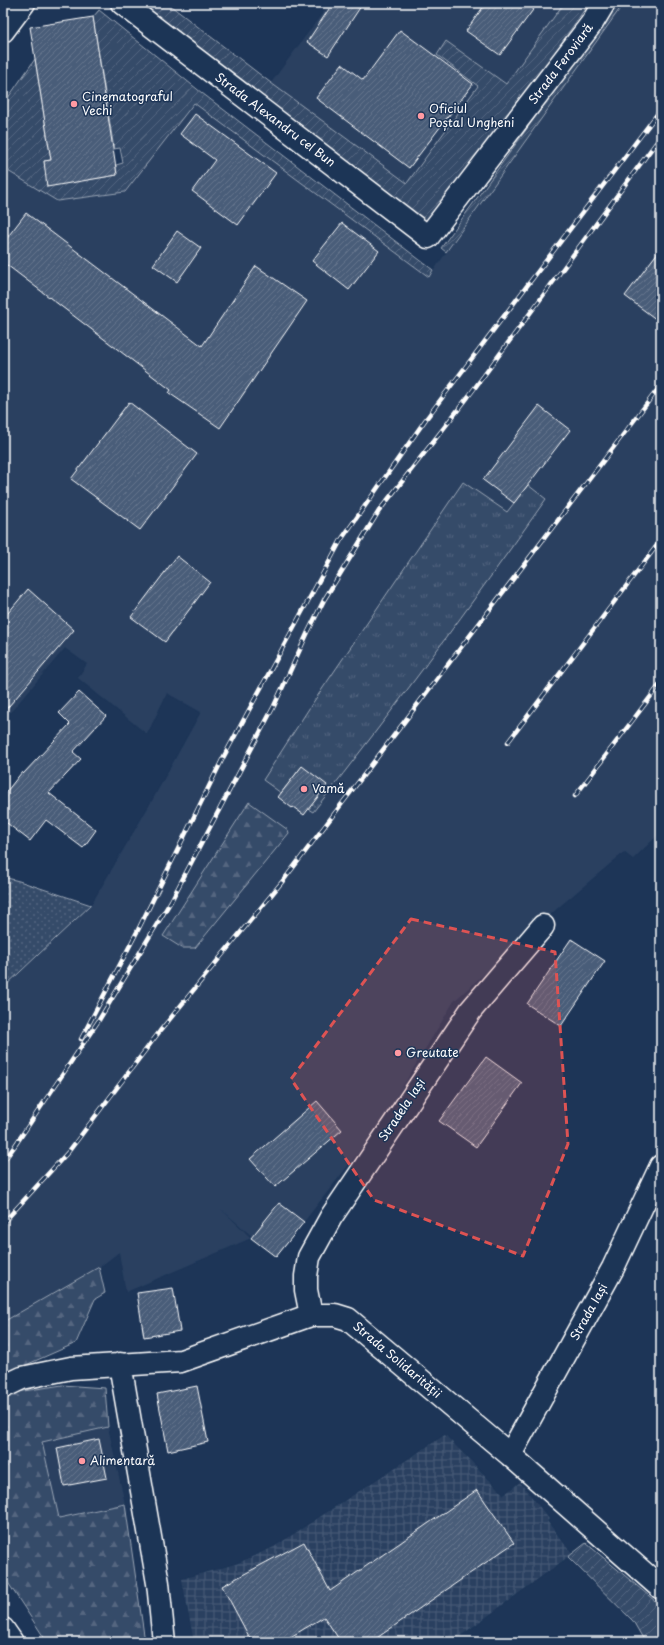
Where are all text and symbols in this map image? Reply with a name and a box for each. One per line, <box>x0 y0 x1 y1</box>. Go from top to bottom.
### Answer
street label: Strada Feroviară <box>524 19 597 108</box>
street label: Strada Alexandru cel Bun <box>212 68 340 171</box>
place label: Cinematograful Vechi <box>82 87 173 119</box>
marker: Cinematograful Vechi <box>69 99 79 109</box>
place label: Oficiul Poștal Ungheni <box>429 99 514 131</box>
marker: Oficiul Poștal Ungheni <box>416 111 426 121</box>
place label: Vamă <box>312 779 345 797</box>
marker: Vamă <box>299 784 309 794</box>
place label: Greutate <box>406 1043 459 1061</box>
marker: Greutate <box>393 1048 403 1058</box>
street label: Stradela Iași <box>373 1074 429 1144</box>
street label: Strada Iași <box>565 1280 611 1343</box>
street label: Strada Solidarității <box>349 1317 446 1402</box>
place label: Alimentară <box>90 1451 155 1469</box>
marker: Alimentară <box>77 1456 87 1466</box>

